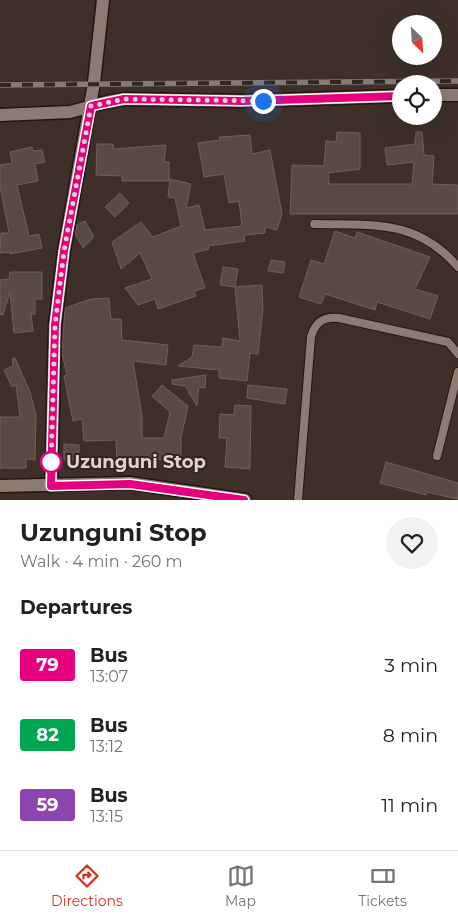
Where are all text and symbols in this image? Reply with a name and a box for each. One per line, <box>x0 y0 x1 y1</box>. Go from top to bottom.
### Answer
north arrow <box>392 15 442 65</box>
map controls <box>392 15 442 125</box>
button: locate <box>392 75 442 125</box>
your location <box>251 89 276 114</box>
marker: Uzunguni Stop <box>40 451 62 473</box>
place label: Uzunguni Stop <box>66 451 206 473</box>
button: heart <box>386 517 438 569</box>
text: Uzunguni Stop <box>20 518 207 547</box>
text: Walk · 4 min · 260 m <box>20 552 182 571</box>
text: Departures <box>20 596 132 619</box>
text: Bus <box>90 644 128 667</box>
text: 79 <box>36 654 59 676</box>
text: 3 min <box>384 654 438 677</box>
text: 13:07 <box>90 667 128 686</box>
text: Bus <box>90 714 128 737</box>
text: 82 <box>36 724 59 746</box>
text: 8 min <box>383 724 438 747</box>
text: 13:12 <box>90 737 123 756</box>
text: Bus <box>90 784 128 807</box>
text: 59 <box>36 794 59 816</box>
text: 11 min <box>381 794 438 817</box>
text: 13:15 <box>90 807 123 826</box>
tab: Directions <box>51 862 123 910</box>
tab: Map <box>225 862 256 910</box>
tab: Tickets <box>358 862 407 910</box>

